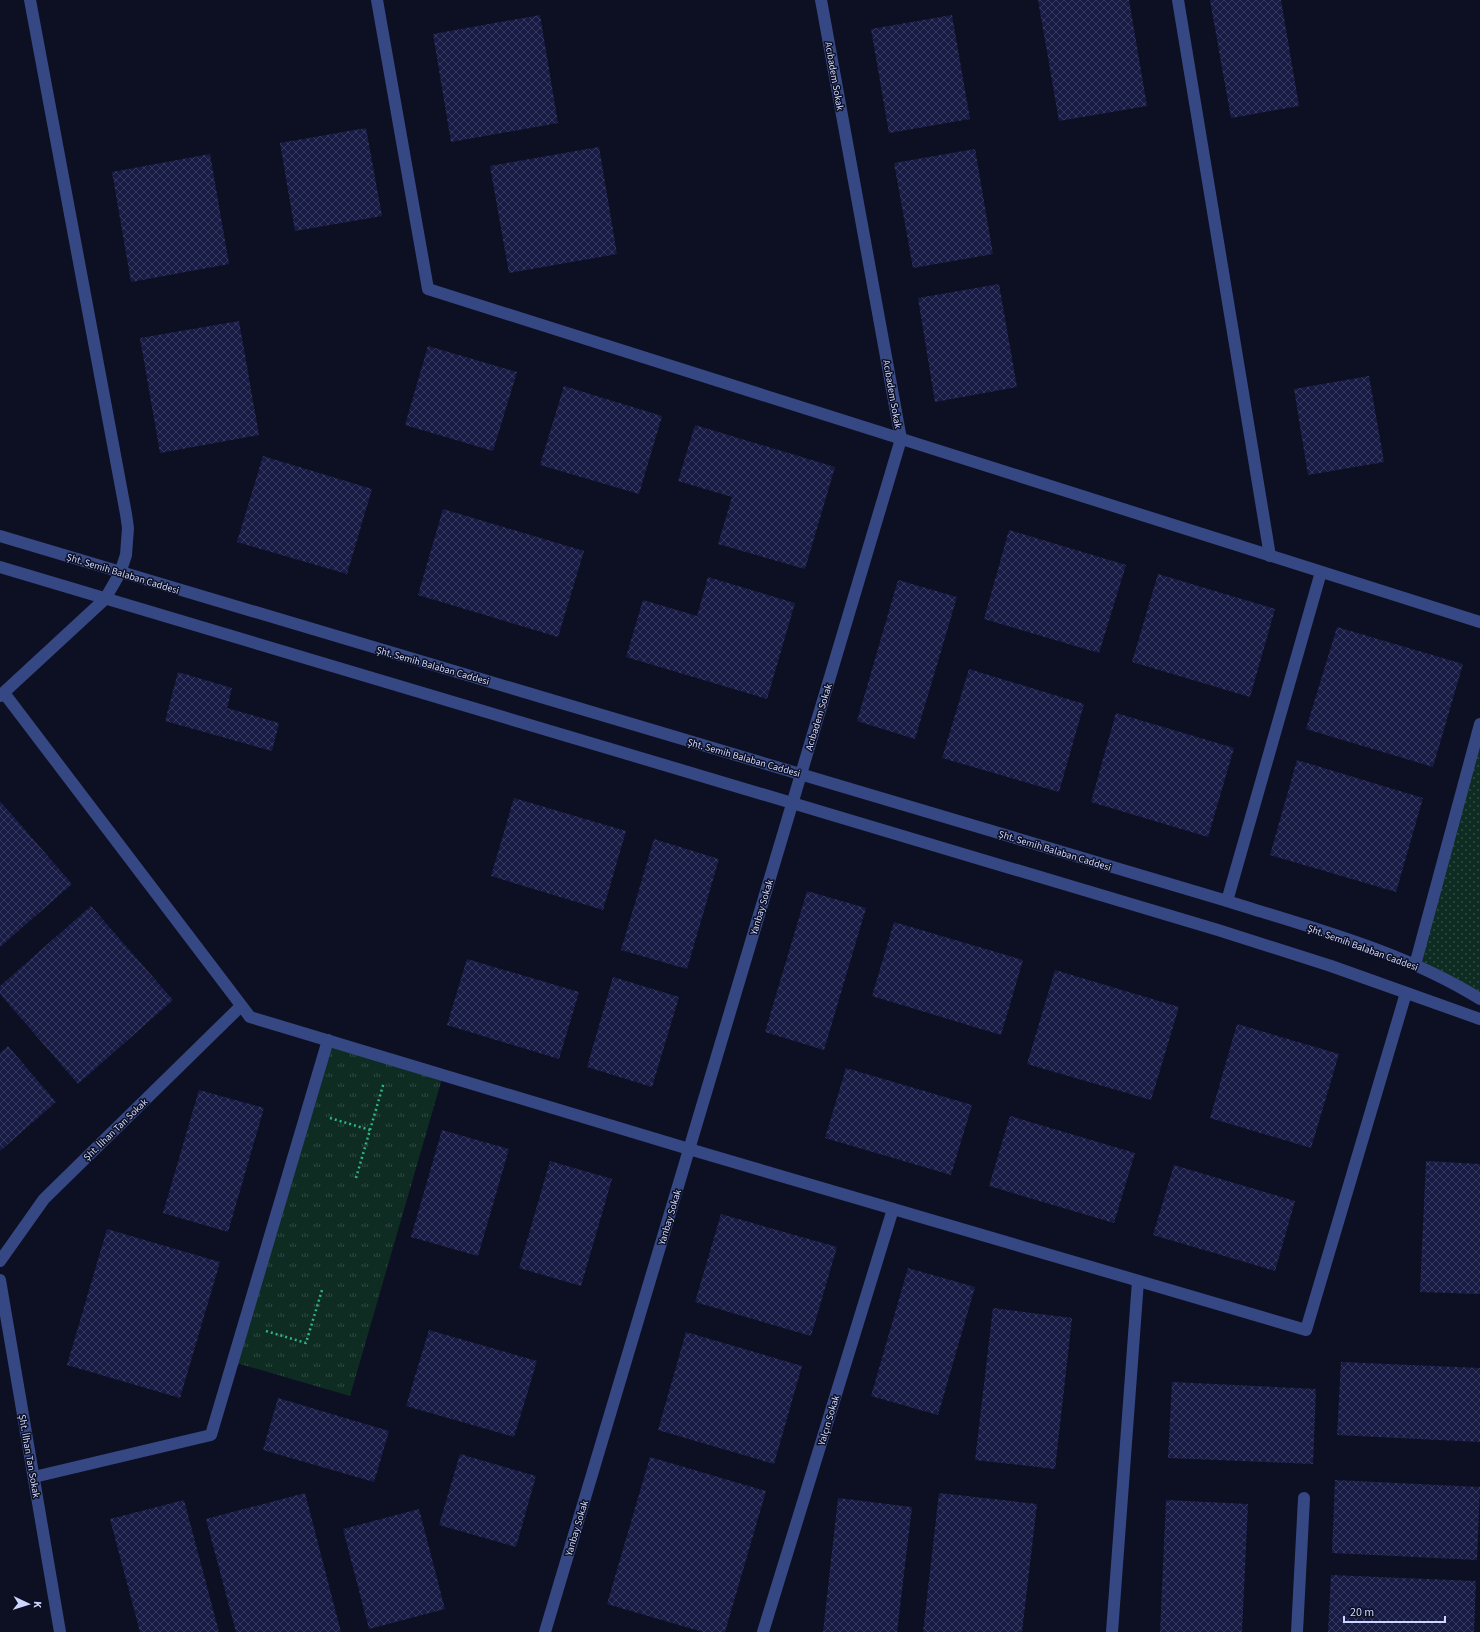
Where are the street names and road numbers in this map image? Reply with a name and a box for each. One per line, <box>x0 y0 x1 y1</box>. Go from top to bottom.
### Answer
street label: Acıbadem Sokak <box>821 41 847 112</box>
street label: Acıbadem Sokak <box>879 359 905 430</box>
street label: Şht. Semih Balaban Caddesi <box>65 550 181 598</box>
street label: Şht. Semih Balaban Caddesi <box>375 643 491 689</box>
street label: Acıbadem Sokak <box>802 682 836 752</box>
street label: Şht. Semih Balaban Caddesi <box>686 735 802 781</box>
street label: Şht. Semih Balaban Caddesi <box>997 827 1113 875</box>
street label: Yanbay Sokak <box>747 878 777 938</box>
street label: Şht. Semih Balaban Caddesi <box>1305 921 1420 975</box>
street label: Şht. İlhan Tan Sokak <box>80 1095 151 1164</box>
street label: Yanbay Sokak <box>655 1188 685 1248</box>
street label: Yalçın Sokak <box>814 1393 843 1448</box>
street label: Şht. İlhan Tan Sokak <box>15 1413 43 1499</box>
street label: Yanbay Sokak <box>562 1499 592 1559</box>

